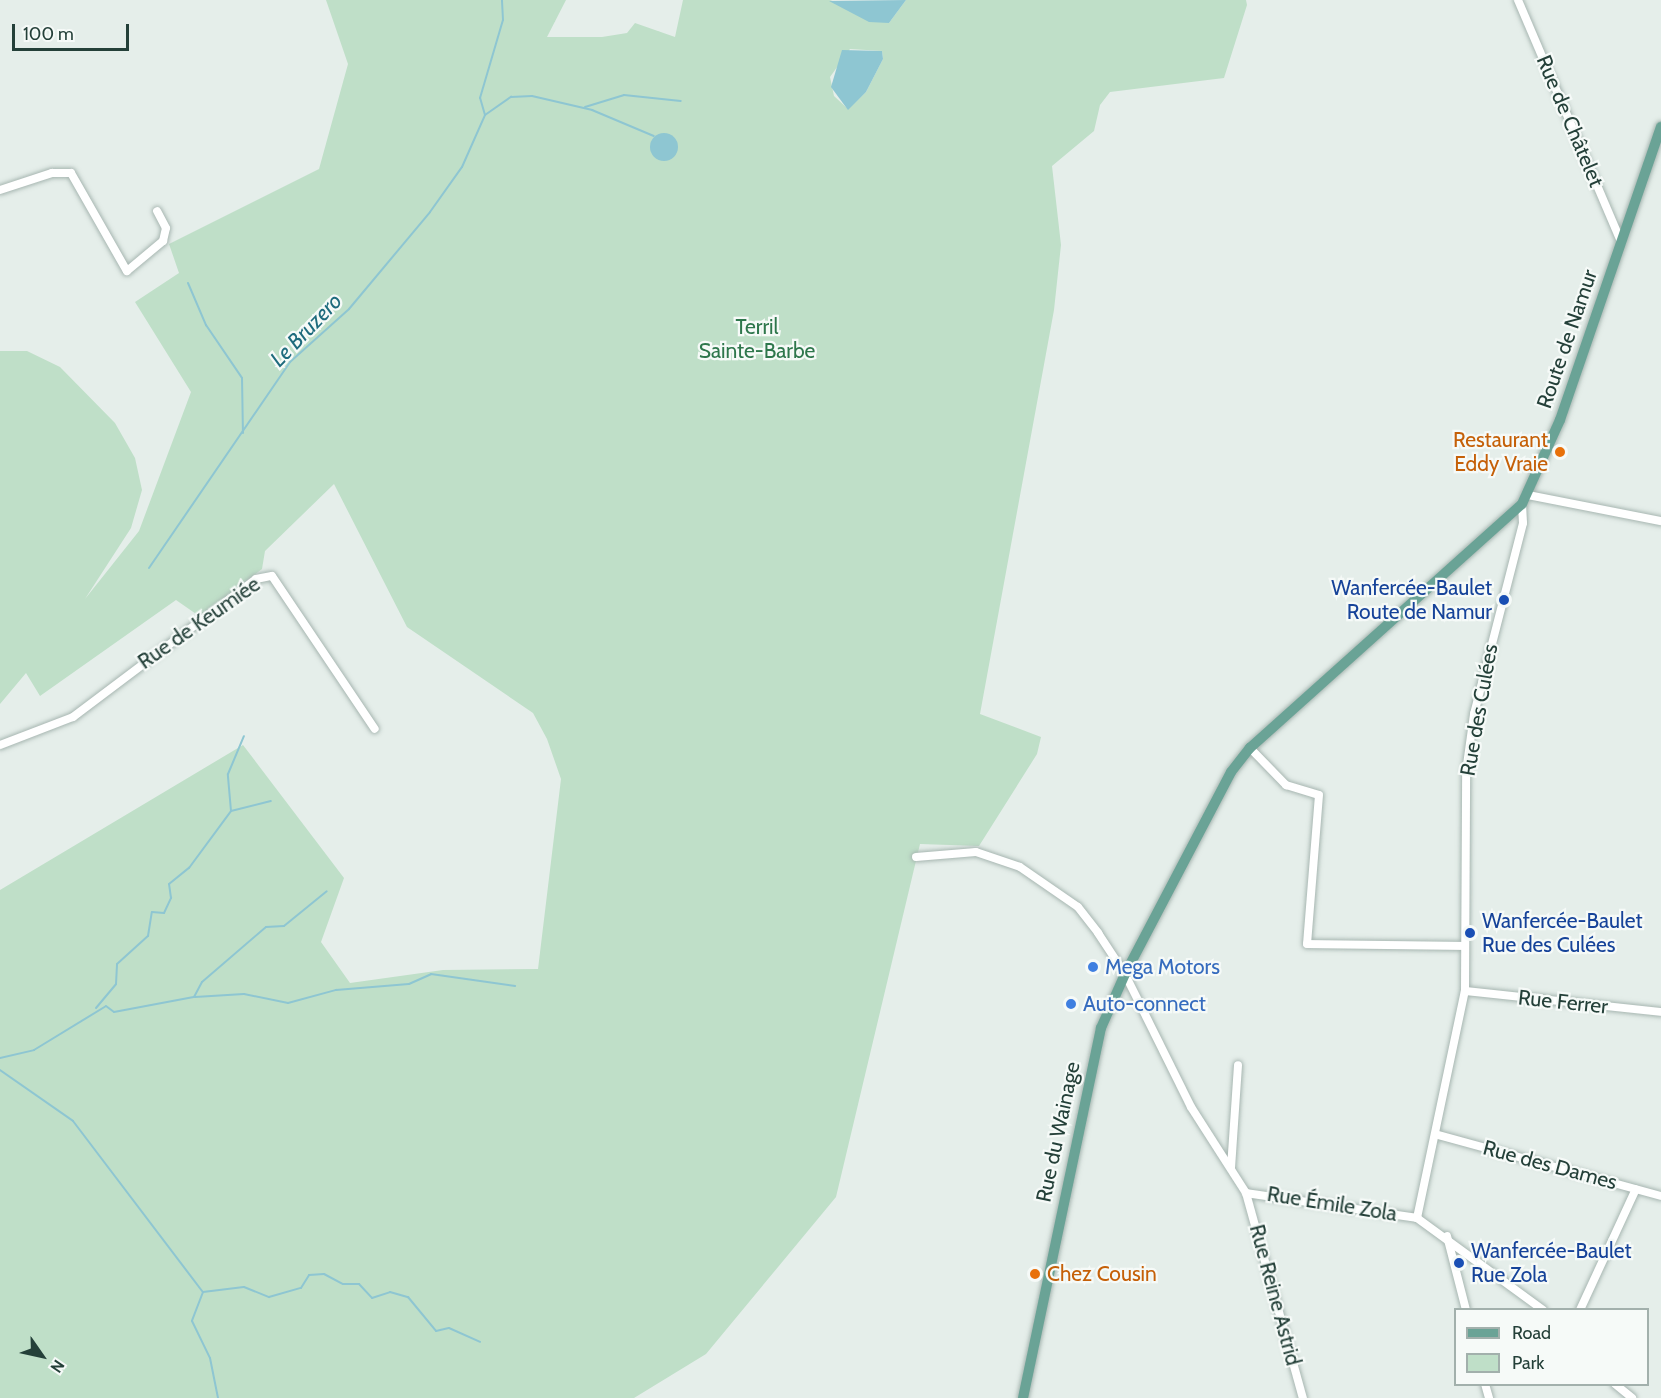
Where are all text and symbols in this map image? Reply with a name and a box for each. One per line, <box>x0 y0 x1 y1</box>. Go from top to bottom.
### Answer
scale bar <box>15 12 132 50</box>
text: 100 m <box>23 23 74 45</box>
street label: Rue de Châtelet <box>1531 51 1609 191</box>
street label: Route de Namur <box>1531 266 1603 412</box>
water label: Le Bruzero <box>265 288 347 372</box>
park label: Terril Sainte-Barbe <box>699 314 815 364</box>
place label: Restaurant Eddy Vraie <box>1453 427 1548 477</box>
marker: Restaurant Eddy Vraie <box>1553 445 1567 459</box>
street label: Rue de Keumiée <box>133 572 265 674</box>
place label: Wanfercée-Baulet Route de Namur <box>1331 575 1492 625</box>
marker: Wanfercée-Baulet Route de Namur <box>1497 593 1511 607</box>
street label: Rue des Culées <box>1455 642 1503 778</box>
place label: Wanfercée-Baulet Rue des Culées <box>1482 908 1643 958</box>
marker: Wanfercée-Baulet Rue des Culées <box>1463 926 1477 940</box>
place label: Mega Motors <box>1105 954 1220 980</box>
marker: Mega Motors <box>1086 960 1100 974</box>
street label: Rue Ferrer <box>1517 985 1609 1019</box>
place label: Auto-connect <box>1083 991 1206 1017</box>
marker: Auto-connect <box>1064 997 1078 1011</box>
street label: Rue du Wainage <box>1031 1060 1085 1204</box>
street label: Rue des Dames <box>1480 1135 1620 1195</box>
street label: Rue Émile Zola <box>1265 1181 1399 1227</box>
street label: Rue Reine Astrid <box>1244 1222 1306 1368</box>
place label: Wanfercée-Baulet Rue Zola <box>1471 1238 1632 1288</box>
marker: Wanfercée-Baulet Rue Zola <box>1452 1256 1466 1270</box>
place label: Chez Cousin <box>1047 1261 1157 1287</box>
marker: Chez Cousin <box>1028 1267 1042 1281</box>
legend <box>1454 1308 1649 1386</box>
text: Road <box>1512 1322 1551 1344</box>
north arrow <box>12 1326 72 1386</box>
text: Park <box>1512 1352 1544 1374</box>
text: N <box>46 1356 68 1376</box>

